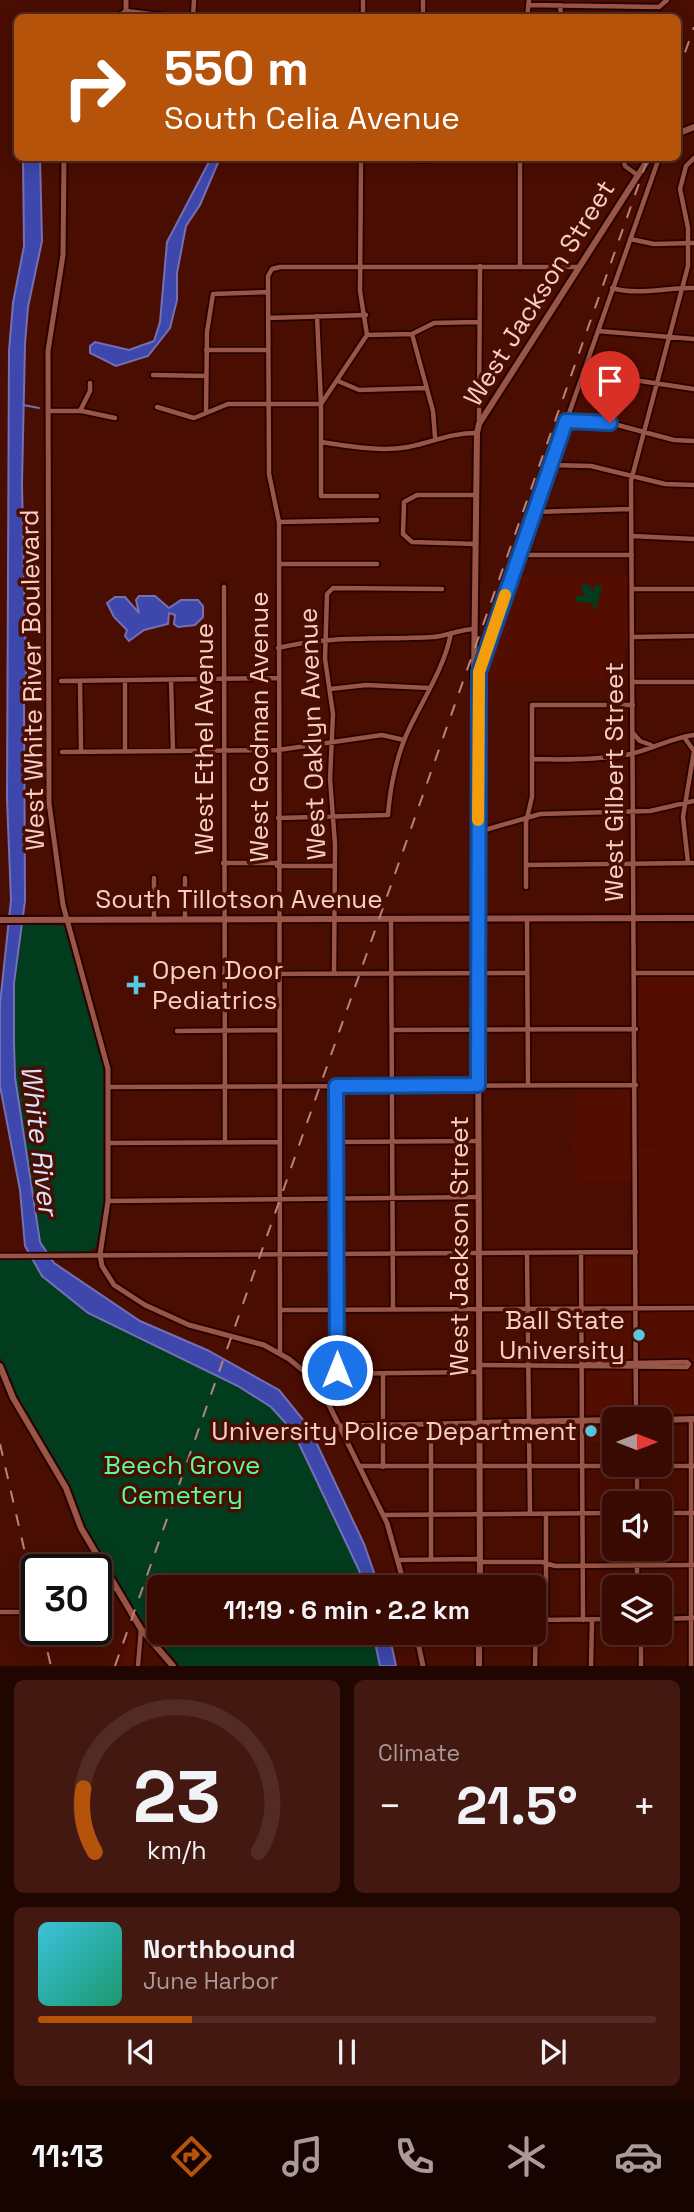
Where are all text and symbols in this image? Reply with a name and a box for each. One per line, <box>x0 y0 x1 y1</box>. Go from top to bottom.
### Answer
text: 550 m <box>164 37 309 99</box>
icon: right <box>49 42 140 133</box>
text: South Celia Avenue <box>164 98 460 138</box>
street label: West Jackson Street <box>456 174 622 412</box>
pin <box>580 351 640 423</box>
icon: arrive <box>591 362 629 400</box>
street label: West White River Boulevard <box>12 509 52 851</box>
street label: West Godman Avenue <box>242 591 276 863</box>
street label: West Oaklyn Avenue <box>291 607 333 861</box>
street label: West Ethel Avenue <box>187 623 221 855</box>
street label: West Gilbert Street <box>597 662 631 902</box>
street label: South Tillotson Avenue <box>95 882 383 916</box>
place label: Open Door Pediatrics <box>152 953 283 1017</box>
marker: Open Door Pediatrics <box>126 975 146 995</box>
water label: White River <box>13 1063 67 1220</box>
street label: West Jackson Street <box>442 1116 476 1376</box>
place label: Ball State University <box>499 1303 625 1367</box>
marker: Ball State University <box>631 1327 647 1343</box>
position arrow <box>300 1333 374 1407</box>
north arrow <box>602 1407 672 1477</box>
map controls <box>602 1407 672 1645</box>
place label: University Police Department <box>211 1414 577 1448</box>
marker: University Police Department <box>583 1423 599 1439</box>
park label: Beech Grove Cemetery <box>103 1448 261 1512</box>
button: sound <box>602 1491 672 1561</box>
speed limit sign: 30 <box>21 1554 112 1645</box>
button: layers <box>602 1575 672 1645</box>
text: 11:19 · 6 min · 2.2 km <box>223 1593 470 1627</box>
text: Climate <box>378 1738 460 1768</box>
text: 23 <box>133 1751 221 1844</box>
text: 21.5° <box>456 1773 578 1839</box>
text: − <box>378 1782 402 1830</box>
text: + <box>632 1782 656 1830</box>
text: km/h <box>147 1834 207 1866</box>
text: Northbound <box>143 1932 296 1966</box>
text: June Harbor <box>143 1966 278 1996</box>
icon: previous <box>122 2033 160 2071</box>
icon: pause <box>328 2033 366 2071</box>
icon: next <box>534 2033 572 2071</box>
icon: directions <box>167 2132 216 2181</box>
icon: music <box>278 2132 327 2181</box>
icon: phone <box>390 2132 439 2181</box>
icon: climate <box>502 2132 551 2181</box>
icon: car <box>614 2132 663 2181</box>
text: 11:13 <box>31 2136 104 2176</box>

